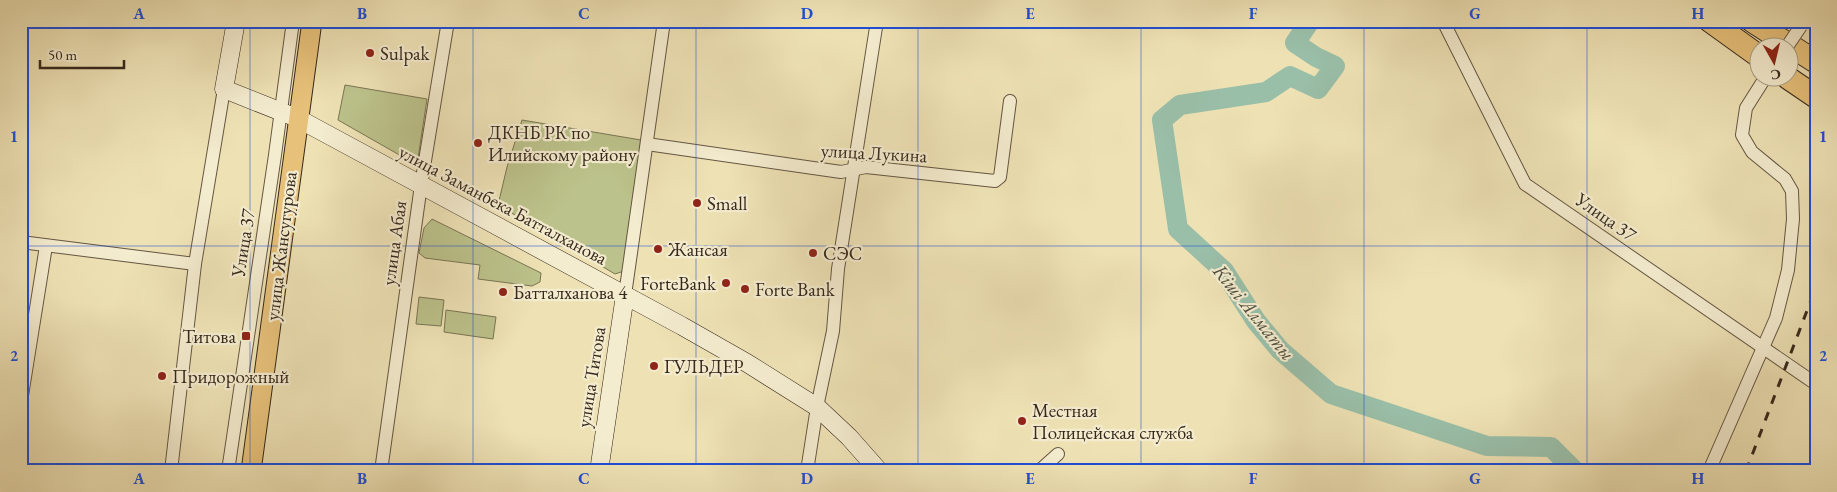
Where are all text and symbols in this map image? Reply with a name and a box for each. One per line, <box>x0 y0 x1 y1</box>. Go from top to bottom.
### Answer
text: A <box>132 3 145 24</box>
text: B <box>357 3 367 24</box>
text: C <box>578 3 590 24</box>
text: D <box>801 3 813 24</box>
text: E <box>1025 3 1035 24</box>
text: F <box>1249 3 1258 24</box>
text: G <box>1469 3 1481 24</box>
text: H <box>1692 3 1705 24</box>
scale bar <box>40 38 124 70</box>
north arrow <box>1750 38 1800 88</box>
place label: Sulpak <box>380 41 430 66</box>
text: 50 m <box>48 45 77 64</box>
marker: Sulpak <box>364 47 376 59</box>
text: С <box>1770 65 1782 84</box>
place label: ДКНБ РК по Илийскому району <box>488 120 637 167</box>
text: 1 <box>10 126 18 147</box>
text: 1 <box>1819 126 1827 147</box>
marker: ДКНБ РК по Илийскому району <box>472 137 484 149</box>
street label: улица Лукина <box>820 138 928 168</box>
street label: улица Заманбека Батталханова <box>394 139 612 271</box>
street label: улица Жансугурова <box>259 170 303 322</box>
street label: Улица 37 <box>1570 186 1642 247</box>
place label: Small <box>707 191 748 216</box>
marker: Small <box>691 197 703 209</box>
street label: улица Абая <box>376 198 412 287</box>
street label: Улица 37 <box>225 206 261 280</box>
place label: Жансая <box>667 237 728 262</box>
place label: СЭС <box>823 241 862 266</box>
marker: Жансая <box>652 243 664 255</box>
marker: СЭС <box>807 247 819 259</box>
water label: Кіші Алматы <box>1207 258 1301 365</box>
place label: ForteBank <box>640 271 717 296</box>
marker: ForteBank <box>720 277 732 289</box>
place label: Forte Bank <box>755 277 836 302</box>
place label: Батталханова 4 <box>513 280 628 305</box>
marker: Forte Bank <box>739 283 751 295</box>
marker: Батталханова 4 <box>497 286 509 298</box>
place label: Титова <box>182 324 236 349</box>
street label: улица Титова <box>571 324 611 429</box>
marker: Титова <box>240 330 252 342</box>
text: 2 <box>10 345 19 366</box>
text: 2 <box>1819 345 1828 366</box>
place label: ГУЛЬДЕР <box>664 354 744 379</box>
marker: ГУЛЬДЕР <box>648 360 660 372</box>
place label: Придорожный <box>172 364 289 389</box>
marker: Придорожный <box>156 370 168 382</box>
place label: Местная Полицейская служба <box>1032 398 1194 445</box>
marker: Местная Полицейская служба <box>1016 415 1028 427</box>
text: A <box>132 468 145 489</box>
text: B <box>357 468 367 489</box>
text: C <box>578 468 590 489</box>
text: D <box>801 468 813 489</box>
text: E <box>1025 468 1035 489</box>
text: F <box>1249 468 1258 489</box>
text: G <box>1469 468 1481 489</box>
text: H <box>1692 468 1705 489</box>

